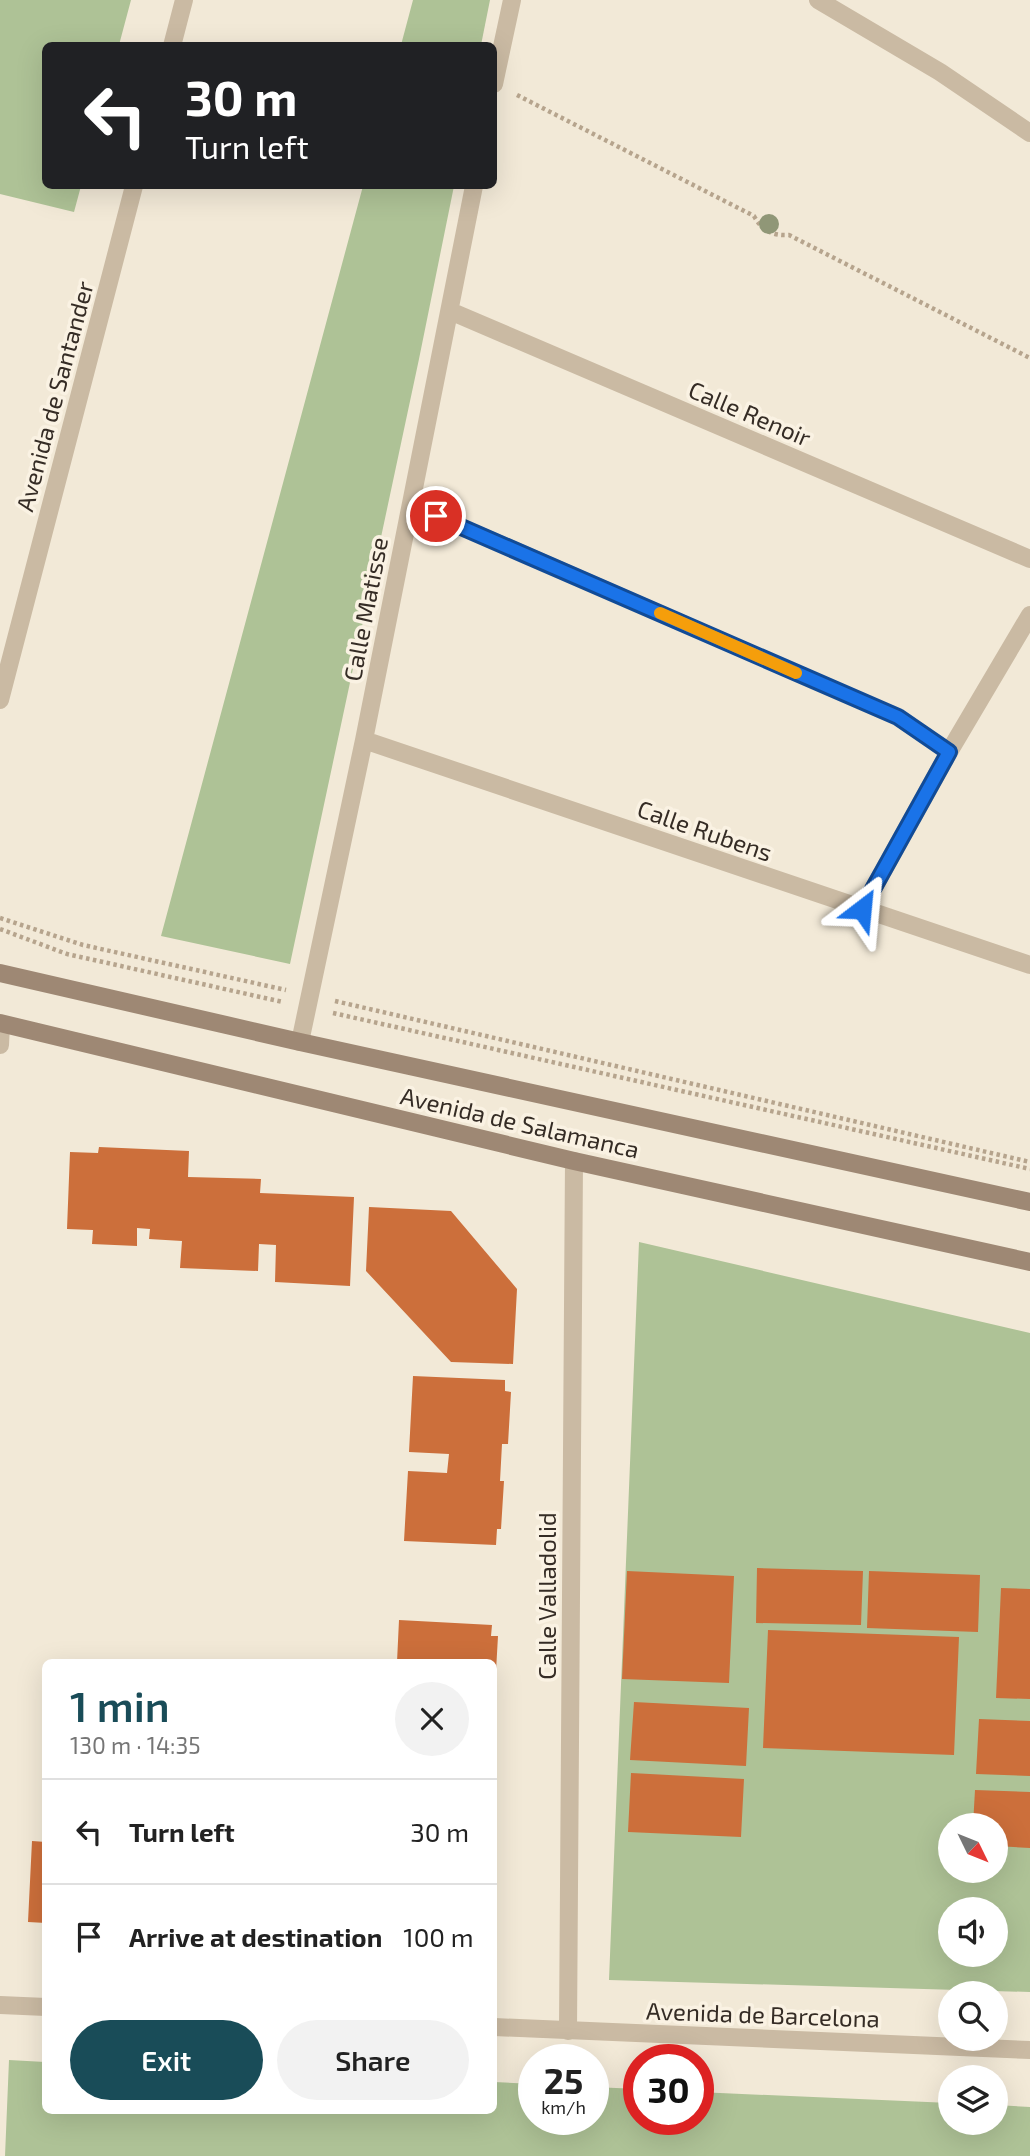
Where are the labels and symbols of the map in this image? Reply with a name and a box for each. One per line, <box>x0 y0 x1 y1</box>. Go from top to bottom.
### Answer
street label: Avenida de Santander <box>9 277 99 514</box>
street label: Calle Renoir <box>684 374 816 452</box>
pin <box>406 486 466 546</box>
street label: Calle Matisse <box>337 535 393 683</box>
street label: Calle Rubens <box>634 793 776 867</box>
position arrow <box>825 872 899 946</box>
street label: Avenida de Salamanca <box>398 1080 642 1164</box>
street label: Calle Valladolid <box>532 1512 561 1680</box>
north arrow <box>938 1813 1008 1883</box>
street label: Avenida de Barcelona <box>646 1995 880 2033</box>
speed limit sign: 30 <box>623 2044 714 2135</box>

